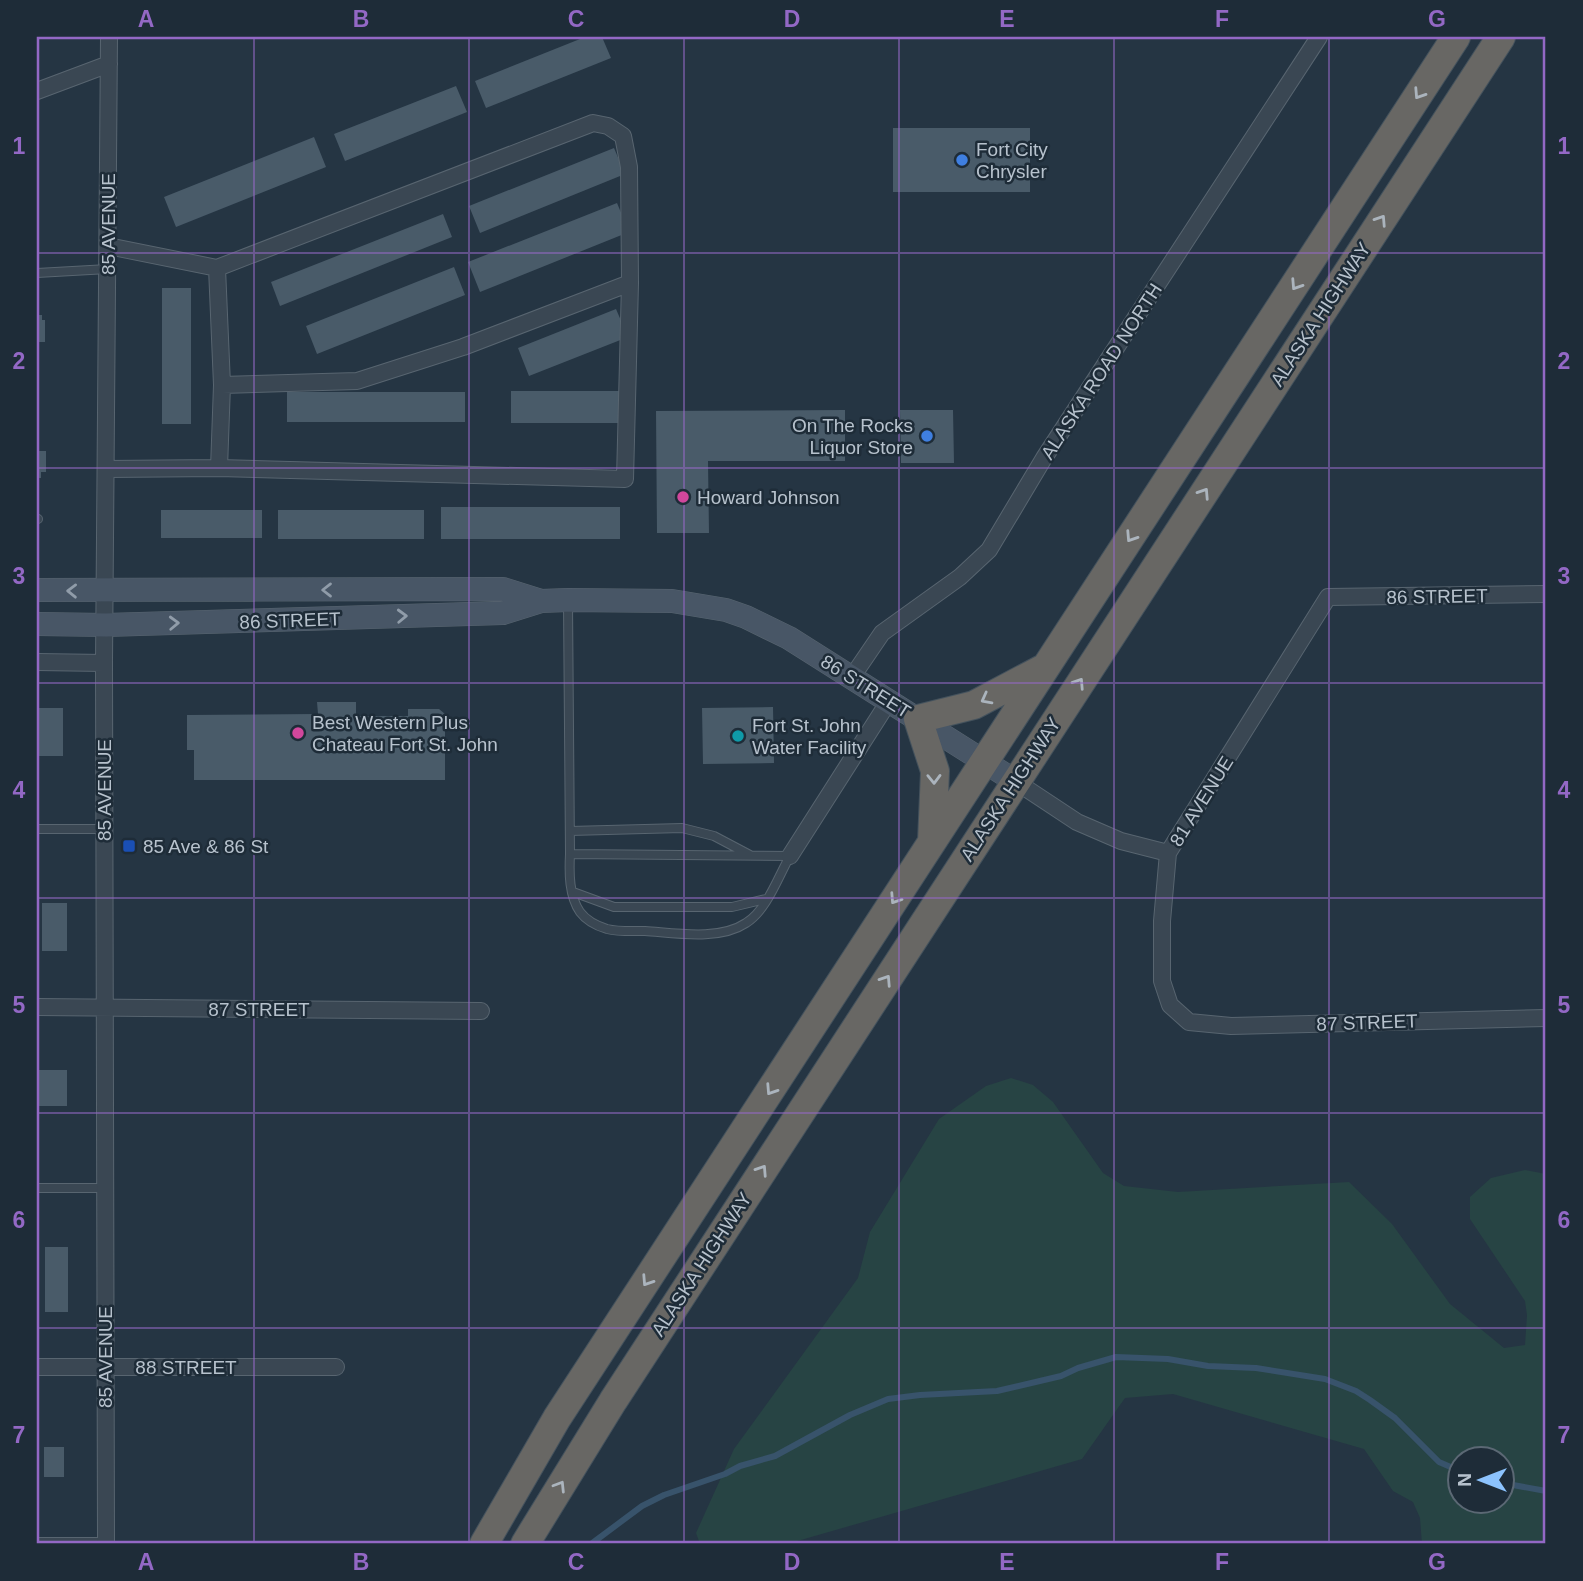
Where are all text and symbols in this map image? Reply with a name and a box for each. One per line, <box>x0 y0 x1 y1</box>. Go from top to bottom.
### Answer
text: A <box>138 6 154 32</box>
text: B <box>353 6 369 32</box>
text: C <box>568 6 584 32</box>
text: D <box>784 6 800 32</box>
text: E <box>999 6 1015 32</box>
text: F <box>1215 6 1229 32</box>
text: G <box>1428 6 1446 32</box>
one-way arrow <box>1415 86 1428 99</box>
text: 1 <box>13 133 26 159</box>
text: 1 <box>1558 133 1571 159</box>
place label: Fort City Chrysler <box>976 139 1048 182</box>
marker: Fort City Chrysler <box>954 152 970 168</box>
street label: 85 AVENUE <box>98 173 119 275</box>
one-way arrow <box>1373 215 1386 228</box>
street label: ALASKA HIGHWAY <box>1266 238 1375 390</box>
one-way arrow <box>1291 277 1304 290</box>
street label: ALASKA ROAD NORTH <box>1037 279 1166 463</box>
text: 2 <box>13 348 25 374</box>
text: 2 <box>1558 348 1570 374</box>
place label: On The Rocks Liquor Store <box>792 415 913 458</box>
marker: On The Rocks Liquor Store <box>919 428 935 444</box>
place label: Howard Johnson <box>697 487 840 508</box>
one-way arrow <box>1196 488 1208 501</box>
marker: Howard Johnson <box>675 489 691 505</box>
one-way arrow <box>1127 529 1139 542</box>
text: 3 <box>13 563 25 589</box>
text: 3 <box>1558 563 1570 589</box>
one-way arrow <box>321 582 332 598</box>
one-way arrow <box>66 583 76 599</box>
street label: 86 STREET <box>1386 585 1488 608</box>
street label: 86 STREET <box>239 608 341 633</box>
one-way arrow <box>396 609 407 624</box>
one-way arrow <box>169 615 180 631</box>
street label: 86 STREET <box>817 651 915 722</box>
one-way arrow <box>1071 678 1084 691</box>
one-way arrow <box>981 691 993 705</box>
place label: Best Western Plus Chateau Fort St. John <box>312 712 498 755</box>
street label: ALASKA HIGHWAY <box>956 713 1065 865</box>
place label: Fort St. John Water Facility <box>752 715 867 758</box>
marker: Best Western Plus Chateau Fort St. John <box>290 725 306 741</box>
marker: Fort St. John Water Facility <box>730 728 746 744</box>
street label: 85 AVENUE <box>94 739 115 841</box>
street label: 81 AVENUE <box>1165 752 1237 850</box>
one-way arrow <box>926 774 941 785</box>
text: 4 <box>13 777 26 803</box>
text: 4 <box>1558 777 1571 803</box>
place label: 85 Ave & 86 St <box>143 836 269 857</box>
marker: 85 Ave & 86 St <box>121 838 137 854</box>
one-way arrow <box>890 891 903 904</box>
one-way arrow <box>878 974 891 987</box>
text: 5 <box>13 992 26 1018</box>
text: 5 <box>1558 992 1571 1018</box>
street label: 87 STREET <box>208 999 310 1020</box>
street label: 87 STREET <box>1316 1010 1418 1035</box>
one-way arrow <box>766 1082 779 1095</box>
one-way arrow <box>754 1165 767 1178</box>
street label: ALASKA HIGHWAY <box>647 1188 756 1340</box>
text: 6 <box>13 1207 25 1233</box>
text: 6 <box>1558 1207 1570 1233</box>
one-way arrow <box>642 1273 655 1286</box>
street label: 85 AVENUE <box>95 1306 116 1408</box>
street label: 88 STREET <box>135 1357 237 1378</box>
text: 7 <box>13 1422 25 1448</box>
text: 7 <box>1558 1422 1570 1448</box>
north arrow <box>1446 1444 1516 1514</box>
text: N <box>1454 1473 1475 1487</box>
one-way arrow <box>551 1480 564 1493</box>
text: A <box>138 1549 154 1575</box>
text: B <box>353 1549 369 1575</box>
text: C <box>568 1549 584 1575</box>
text: D <box>784 1549 800 1575</box>
text: E <box>999 1549 1015 1575</box>
text: F <box>1215 1549 1229 1575</box>
text: G <box>1428 1549 1446 1575</box>

